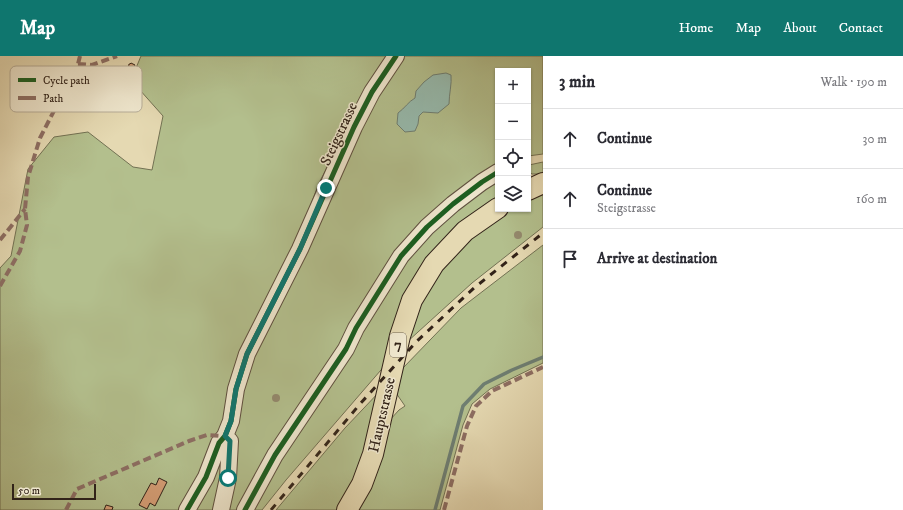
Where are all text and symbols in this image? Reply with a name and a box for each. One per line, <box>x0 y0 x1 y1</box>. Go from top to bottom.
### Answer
text: Map <box>20 17 55 40</box>
text: Home <box>679 19 713 37</box>
text: Map <box>735 19 761 37</box>
text: About <box>783 19 817 37</box>
text: Contact <box>839 19 883 37</box>
legend <box>10 66 142 112</box>
map controls <box>495 68 531 212</box>
button: + <box>495 68 531 104</box>
text: 3 min <box>559 71 595 93</box>
text: Cycle path <box>43 74 90 88</box>
text: Walk · 190 m <box>821 74 887 90</box>
text: Path <box>43 92 64 106</box>
street label: Steigstrasse <box>316 99 362 169</box>
button: − <box>495 104 531 140</box>
icon: ahead <box>559 128 581 150</box>
text: Continue <box>597 129 652 148</box>
text: 30 m <box>863 131 887 147</box>
button: locate <box>495 140 531 176</box>
button: layers <box>495 176 531 212</box>
route end <box>317 179 335 197</box>
text: Continue <box>597 181 652 200</box>
icon: ahead <box>559 188 581 210</box>
text: 160 m <box>856 191 887 207</box>
text: Steigstrasse <box>597 200 656 216</box>
icon: arrive <box>559 248 581 270</box>
text: Arrive at destination <box>597 249 717 268</box>
road number: 7 <box>390 333 406 357</box>
street label: Hauptstrasse <box>364 376 400 454</box>
route start <box>219 469 237 487</box>
scale bar <box>12 482 96 501</box>
text: 50 m <box>18 484 40 498</box>

